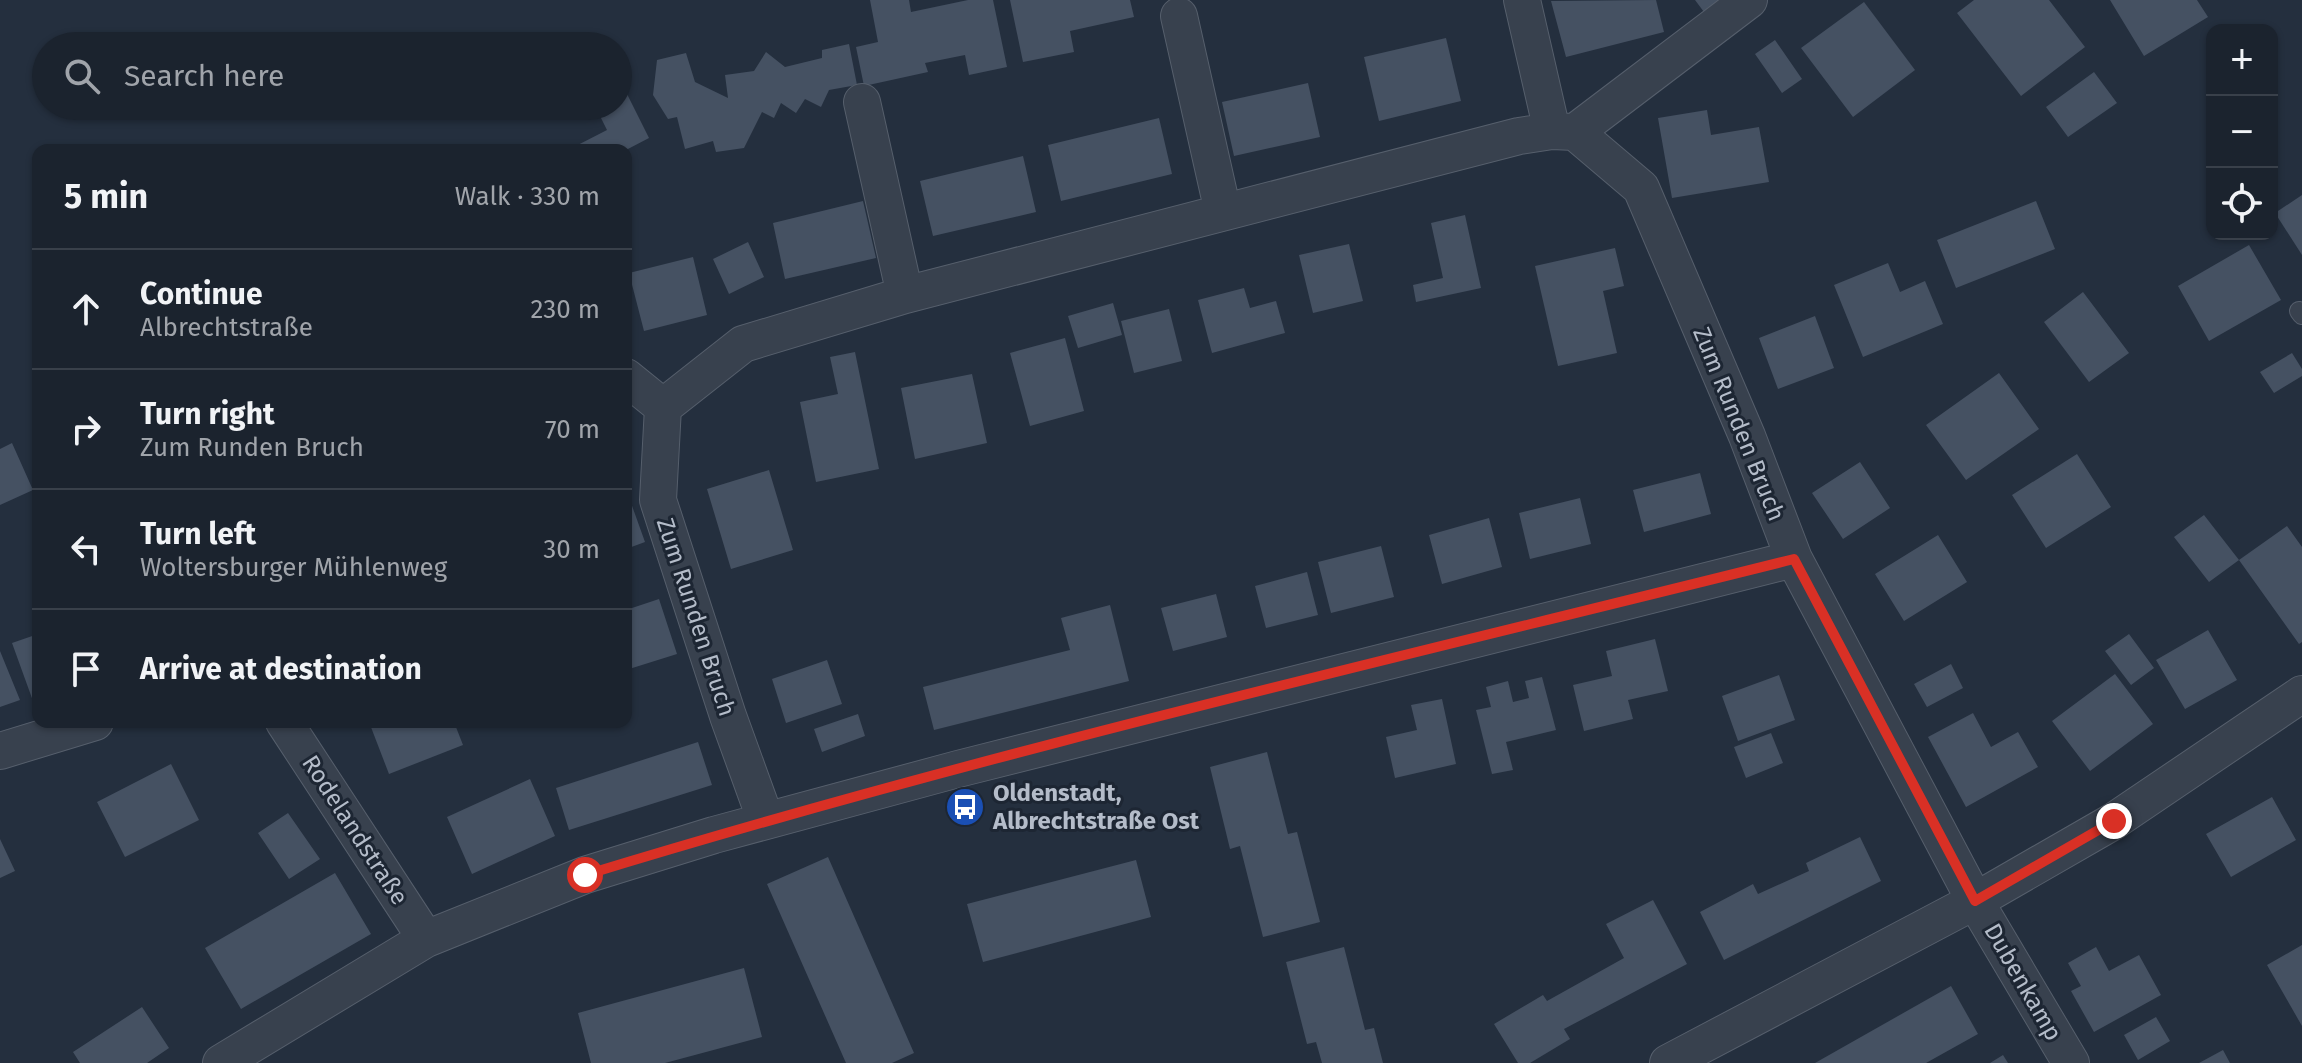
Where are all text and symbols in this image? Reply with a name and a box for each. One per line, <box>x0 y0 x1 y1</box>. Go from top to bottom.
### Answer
map controls <box>2206 24 2278 240</box>
button: + <box>2206 24 2278 96</box>
search box <box>32 32 632 120</box>
icon: search <box>60 54 104 98</box>
text: Search here <box>124 58 284 94</box>
button: − <box>2206 96 2278 168</box>
button: locate <box>2206 168 2278 240</box>
text: 5 min <box>64 176 148 217</box>
text: Walk · 330 m <box>455 181 600 212</box>
text: Continue <box>140 276 263 312</box>
icon: ahead <box>64 287 108 331</box>
text: 230 m <box>531 294 600 325</box>
text: Albrechtstraße <box>140 312 313 343</box>
street label: Zum Runden Bruch <box>1687 323 1791 525</box>
text: Turn right <box>140 396 275 432</box>
icon: right <box>64 407 108 451</box>
text: 70 m <box>545 414 600 445</box>
text: Zum Runden Bruch <box>140 432 364 463</box>
street label: Zum Runden Bruch <box>651 514 741 720</box>
text: Turn left <box>140 516 256 552</box>
icon: left <box>64 527 108 571</box>
text: 30 m <box>543 534 600 565</box>
text: Woltersburger Mühlenweg <box>140 552 447 583</box>
icon: arrive <box>64 647 108 691</box>
text: Arrive at destination <box>140 651 422 687</box>
street label: Rodelandstraße <box>296 750 414 910</box>
place label: Oldenstadt, Albrechtstraße Ost <box>992 779 1200 835</box>
bus stop icon: Oldenstadt, Albrechtstraße Ost <box>944 786 986 828</box>
route end <box>2096 803 2132 839</box>
route start <box>567 857 603 893</box>
street label: Dubenkamp <box>1978 918 2068 1046</box>

